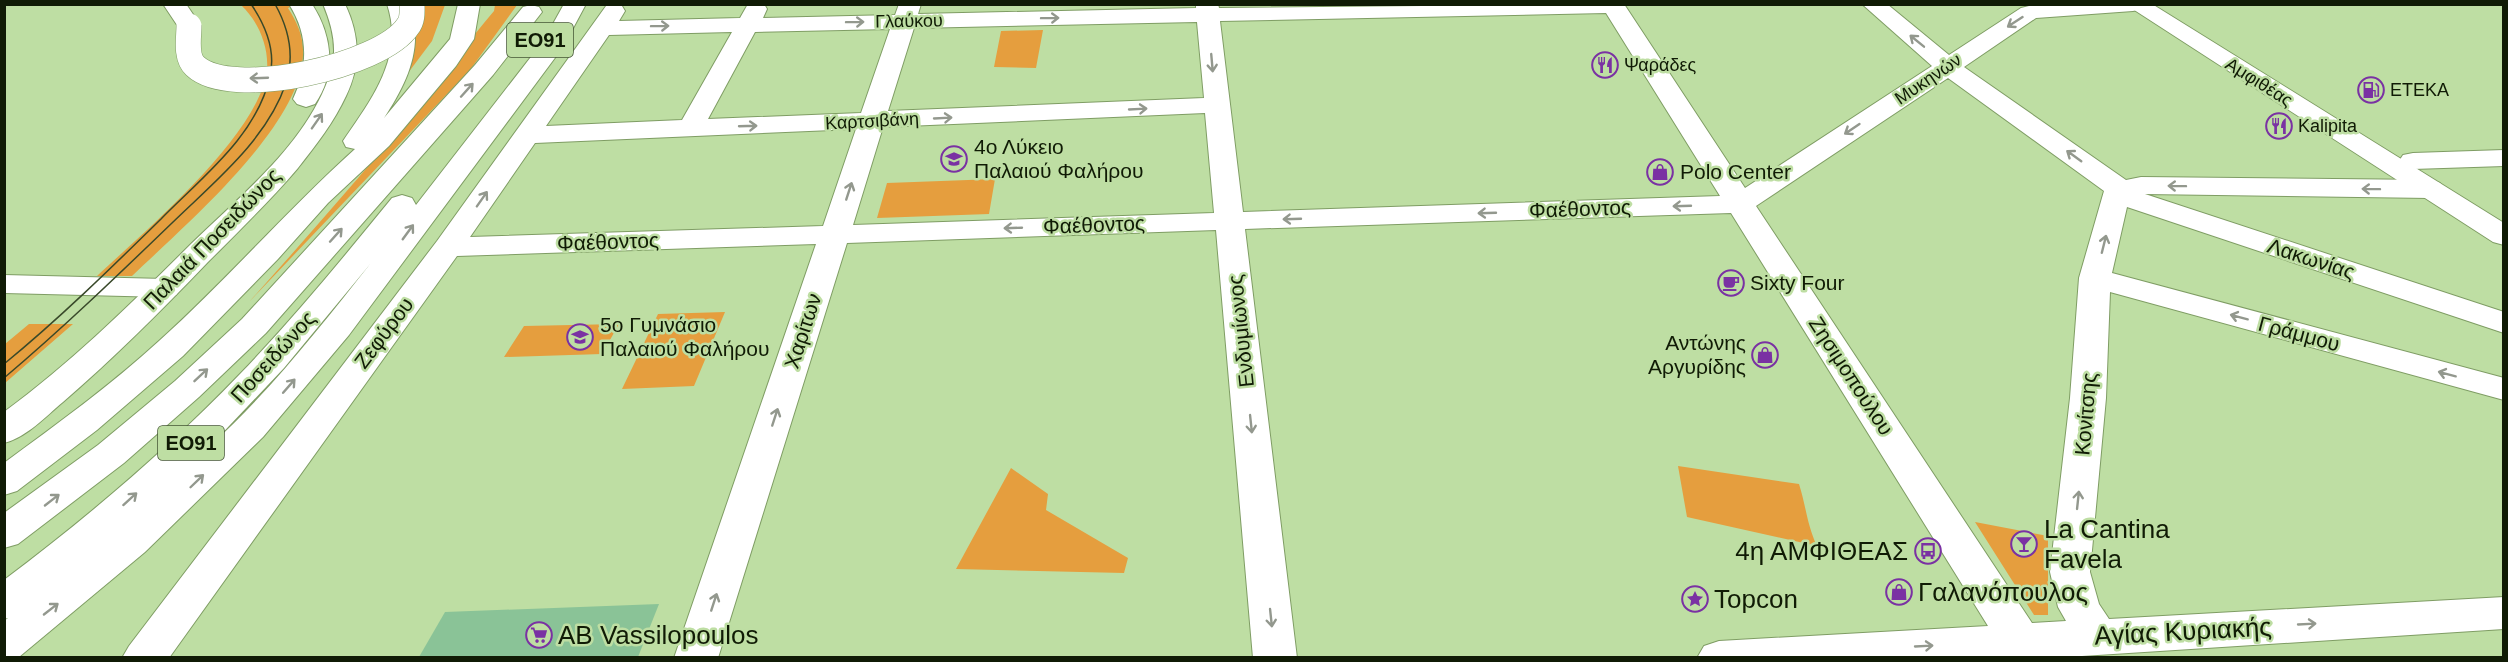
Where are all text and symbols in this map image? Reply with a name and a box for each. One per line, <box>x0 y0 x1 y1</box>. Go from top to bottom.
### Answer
street label: Γλαύκου <box>875 10 943 32</box>
one-way arrow <box>1039 13 1059 24</box>
one-way arrow <box>844 17 864 28</box>
one-way arrow <box>2007 17 2024 29</box>
one-way arrow <box>650 21 670 32</box>
road number: ΕΟ91 <box>507 23 573 57</box>
one-way arrow <box>1910 34 1925 48</box>
street label: Μυκηνών <box>1891 49 1965 109</box>
restaurant icon: Ψαράδες <box>1590 50 1620 80</box>
one-way arrow <box>1207 52 1218 72</box>
street label: Αμφιθέας <box>2222 54 2296 111</box>
place label: Ψαράδες <box>1624 55 1696 75</box>
one-way arrow <box>249 73 269 84</box>
fuel station icon: ΕΤΕΚΑ <box>2356 75 2386 105</box>
place label: ΕΤΕΚΑ <box>2390 80 2449 100</box>
one-way arrow <box>460 83 474 98</box>
one-way arrow <box>1127 103 1147 114</box>
street label: Καρτσιβάνη <box>825 109 919 133</box>
restaurant icon: Kalipita <box>2264 111 2294 141</box>
one-way arrow <box>932 112 952 123</box>
one-way arrow <box>311 114 323 130</box>
place label: Kalipita <box>2298 116 2358 136</box>
one-way arrow <box>738 121 758 132</box>
one-way arrow <box>1844 124 1861 136</box>
place label: 4ο Λύκειο Παλαιού Φαλήρου <box>974 135 1143 182</box>
school or university icon: 4ο Λύκειο Παλαιού Φαλήρου <box>939 144 969 174</box>
one-way arrow <box>2066 150 2082 162</box>
shop icon: Polo Center <box>1645 157 1675 187</box>
place label: Polo Center <box>1680 160 1791 183</box>
street label: Παλαιά Ποσειδώνος <box>139 164 285 314</box>
one-way arrow <box>2167 180 2187 192</box>
one-way arrow <box>844 182 855 201</box>
one-way arrow <box>2362 183 2382 194</box>
one-way arrow <box>475 192 488 208</box>
street label: Φαέθοντος <box>1529 195 1631 222</box>
one-way arrow <box>1672 200 1692 212</box>
one-way arrow <box>1477 207 1497 218</box>
street label: Φαέθοντος <box>1043 211 1145 238</box>
one-way arrow <box>1283 213 1303 225</box>
one-way arrow <box>1004 223 1024 234</box>
one-way arrow <box>402 224 415 240</box>
one-way arrow <box>329 227 344 242</box>
street label: Φαέθοντος <box>557 228 659 255</box>
one-way arrow <box>2098 234 2110 253</box>
street label: Λακωνίας <box>2265 234 2358 283</box>
cafe icon: Sixty Four <box>1716 268 1746 298</box>
place label: Sixty Four <box>1750 271 1845 294</box>
street label: Ενδυμίωνος <box>1223 274 1258 389</box>
street label: Χαρίτων <box>780 290 825 371</box>
street label: Ζεφύρου <box>350 293 418 373</box>
street label: Ποσειδώνος <box>226 307 319 407</box>
one-way arrow <box>2230 311 2249 322</box>
street label: Ζησιμοπούλου <box>1805 312 1898 439</box>
street label: Γράμμου <box>2256 312 2342 355</box>
place label: 5ο Γυμνάσιο Παλαιού Φαλήρου <box>600 313 769 360</box>
school or university icon: 5ο Γυμνάσιο Παλαιού Φαλήρου <box>565 322 595 352</box>
place label: Αντώνης Αργυρίδης <box>1648 331 1746 378</box>
shop icon: Αντώνης Αργυρίδης <box>1750 340 1780 370</box>
one-way arrow <box>194 368 209 382</box>
one-way arrow <box>2438 368 2457 379</box>
street label: Κονίτσης <box>2070 371 2101 456</box>
one-way arrow <box>282 378 296 393</box>
one-way arrow <box>770 408 781 427</box>
one-way arrow <box>1246 413 1257 433</box>
road number: ΕΟ91 <box>158 426 224 460</box>
one-way arrow <box>190 473 205 488</box>
one-way arrow <box>2073 490 2084 510</box>
one-way arrow <box>123 492 138 506</box>
one-way arrow <box>44 494 60 507</box>
place label: La Cantina Favela <box>2044 514 2170 574</box>
bar icon: La Cantina Favela <box>2009 529 2039 559</box>
place label: 4η ΑΜΦΙΘΕΑΣ <box>1735 536 1908 566</box>
bus stop icon: 4η ΑΜΦΙΘΕΑΣ <box>1913 536 1943 566</box>
shop icon: Γαλανόπουλος <box>1884 577 1914 607</box>
place label: Γαλανόπουλος <box>1918 577 2088 607</box>
place icon: Topcon <box>1680 584 1710 614</box>
place label: Topcon <box>1714 584 1798 614</box>
one-way arrow <box>709 593 720 612</box>
one-way arrow <box>42 603 58 616</box>
one-way arrow <box>1265 607 1276 627</box>
street label: Αγίας Κυριακής <box>2094 611 2272 651</box>
one-way arrow <box>2297 618 2317 629</box>
supermarket icon: AB Vassilopoulos <box>524 620 554 650</box>
place label: AB Vassilopoulos <box>558 620 758 650</box>
one-way arrow <box>1913 640 1933 651</box>

